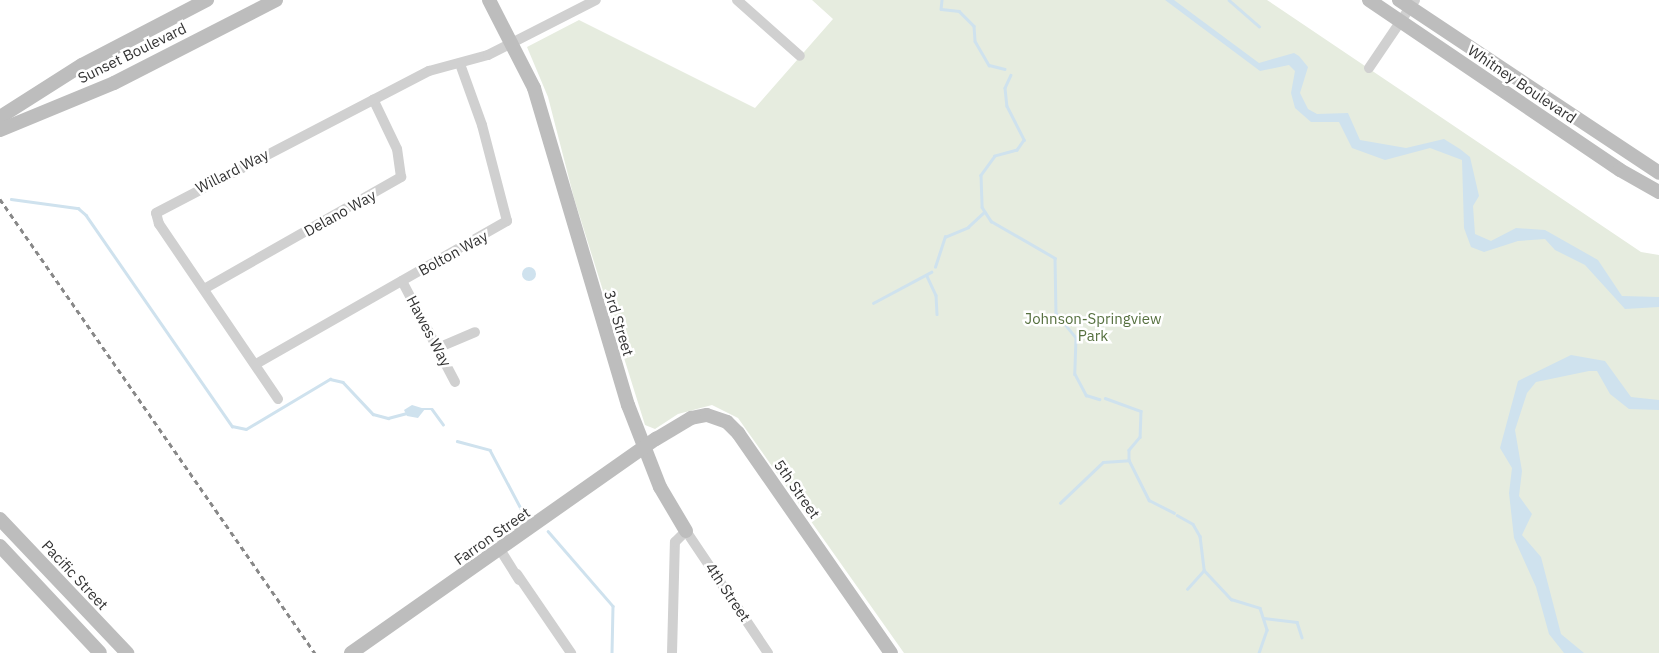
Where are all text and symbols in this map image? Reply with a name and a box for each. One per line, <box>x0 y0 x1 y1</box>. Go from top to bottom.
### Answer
street label: Sunset Boulevard <box>75 19 189 87</box>
street label: Whitney Boulevard <box>1464 41 1580 127</box>
street label: Willard Way <box>192 145 272 197</box>
street label: Delano Way <box>301 186 379 240</box>
street label: Bolton Way <box>415 227 491 279</box>
street label: 3rd Street <box>600 288 638 358</box>
street label: Hawes Way <box>403 292 455 370</box>
park label: Johnson-Springview Park <box>1025 309 1161 344</box>
street label: 5th Street <box>770 456 824 522</box>
street label: Farron Street <box>451 503 533 569</box>
street label: Pacific Street <box>38 536 112 614</box>
street label: 4th Street <box>702 559 754 625</box>

